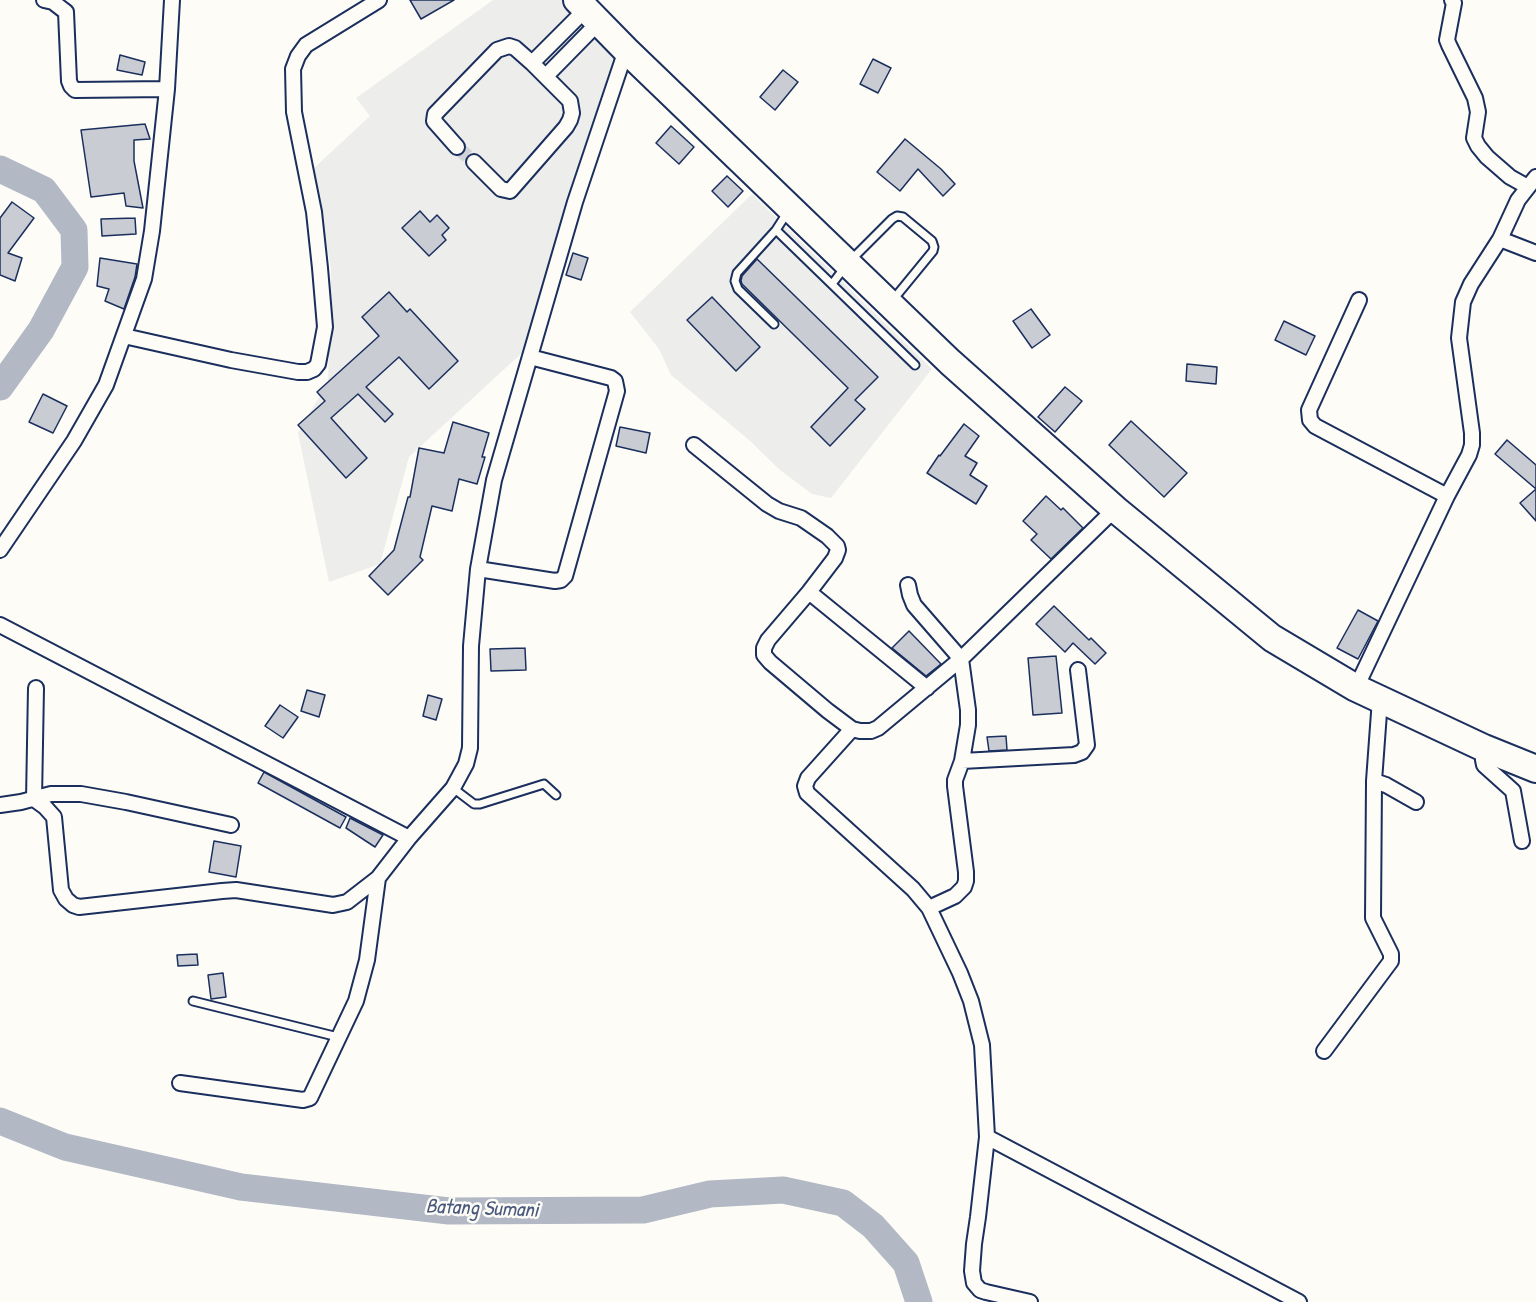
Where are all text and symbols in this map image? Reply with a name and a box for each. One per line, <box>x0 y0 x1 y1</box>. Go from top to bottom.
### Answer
water label: Batang Sumani <box>425 1194 539 1224</box>

